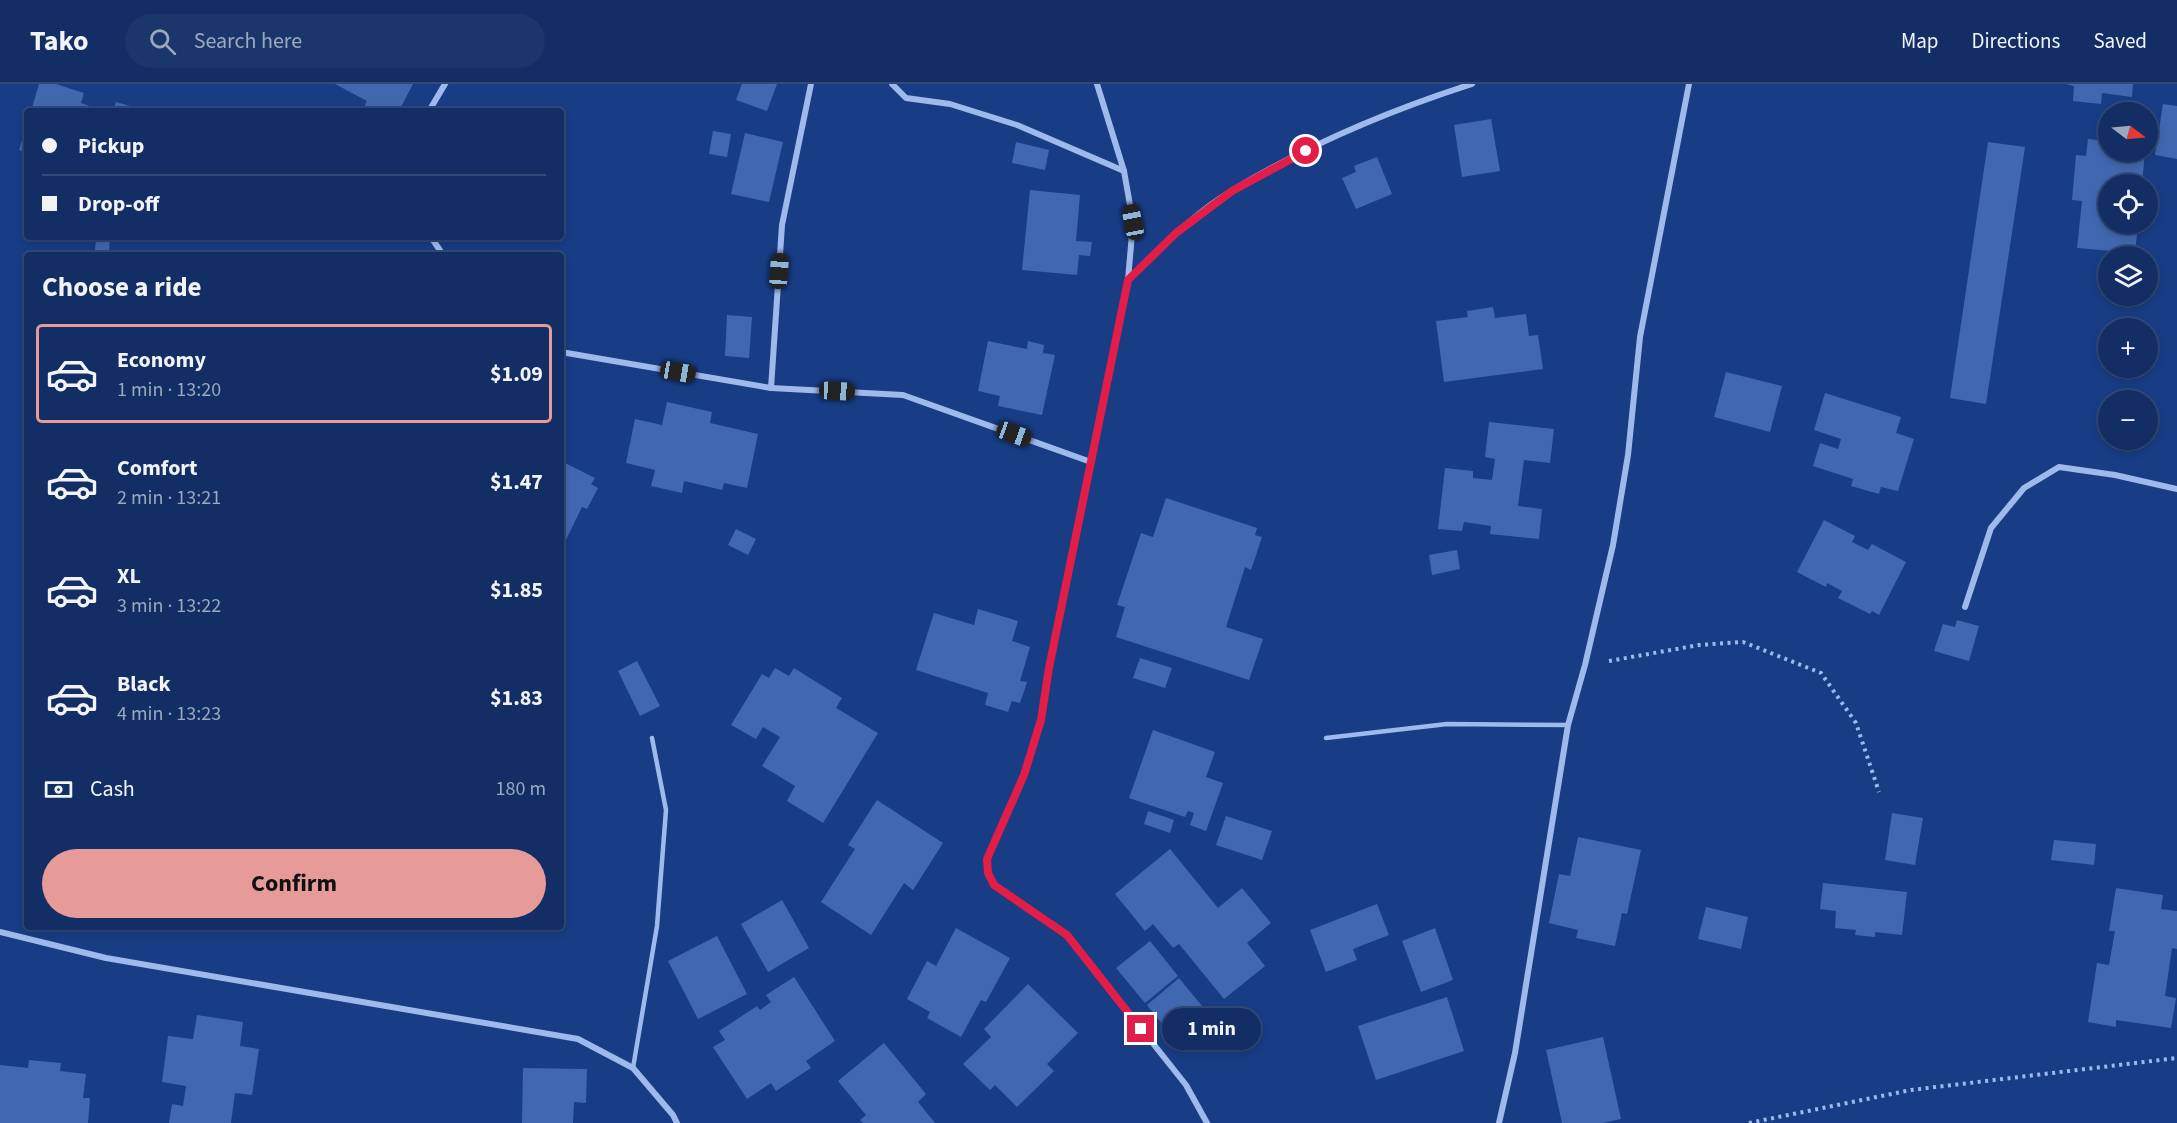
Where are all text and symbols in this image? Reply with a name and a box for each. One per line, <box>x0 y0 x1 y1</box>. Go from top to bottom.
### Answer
search box <box>125 14 545 68</box>
text: Tako <box>30 21 89 61</box>
icon: search <box>146 25 179 58</box>
text: Search here <box>194 25 302 57</box>
text: Map <box>1901 26 1939 56</box>
text: Directions <box>1972 26 2060 56</box>
text: Saved <box>2093 26 2147 56</box>
north arrow <box>2098 102 2158 162</box>
map controls <box>2098 102 2158 450</box>
text: Pickup <box>78 130 144 162</box>
route start <box>1292 137 1319 164</box>
button: locate <box>2098 174 2158 234</box>
text: Drop-off <box>78 188 159 220</box>
car <box>1121 203 1145 241</box>
button: layers <box>2098 246 2158 306</box>
car <box>769 252 789 290</box>
text: Choose a ride <box>42 268 202 307</box>
button: + <box>2098 318 2158 378</box>
text: Economy <box>117 344 206 376</box>
icon: car <box>45 347 99 401</box>
text: $1.09 <box>490 358 543 390</box>
car <box>659 360 697 384</box>
text: 1 min · 13:20 <box>117 376 221 404</box>
car <box>819 381 855 401</box>
button: − <box>2098 390 2158 450</box>
car <box>994 419 1034 449</box>
text: Comfort <box>117 452 198 484</box>
icon: car <box>45 455 99 509</box>
text: $1.47 <box>490 466 543 498</box>
text: 2 min · 13:21 <box>117 484 221 512</box>
text: XL <box>117 560 141 592</box>
icon: car <box>45 563 99 617</box>
text: $1.85 <box>490 574 543 606</box>
text: 3 min · 13:22 <box>117 592 221 620</box>
text: Black <box>117 668 171 700</box>
icon: car <box>45 671 99 725</box>
text: $1.83 <box>490 682 543 714</box>
text: 4 min · 13:23 <box>117 700 221 728</box>
icon: cash <box>42 773 75 806</box>
text: Cash <box>90 773 135 805</box>
text: 180 m <box>496 775 546 803</box>
button: Confirm <box>42 849 546 918</box>
callout: 1 min <box>1162 1008 1261 1050</box>
route end <box>1127 1015 1154 1042</box>
text: 1 min <box>1187 1015 1236 1043</box>

